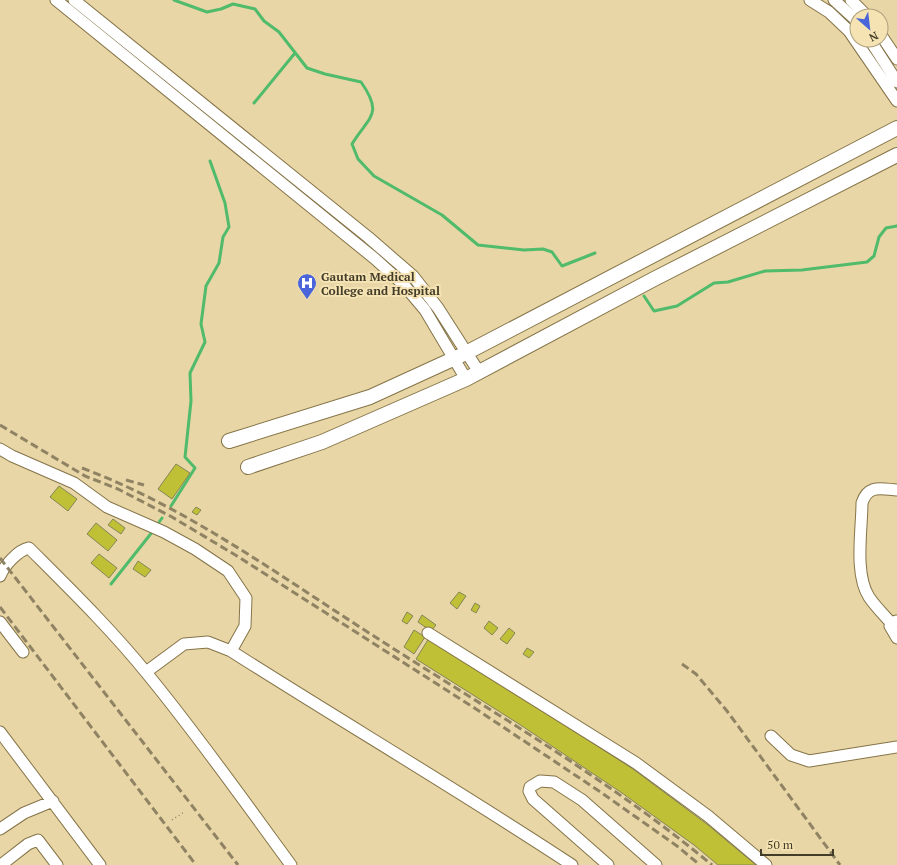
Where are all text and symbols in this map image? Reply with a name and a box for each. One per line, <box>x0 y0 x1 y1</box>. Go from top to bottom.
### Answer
north arrow <box>849 8 889 48</box>
text: N <box>866 29 881 45</box>
place label: Gautam Medical College and Hospital <box>321 269 440 298</box>
hospital icon: Gautam Medical College and Hospital <box>296 272 318 300</box>
scale bar <box>761 831 833 857</box>
text: 50 m <box>767 837 794 852</box>

